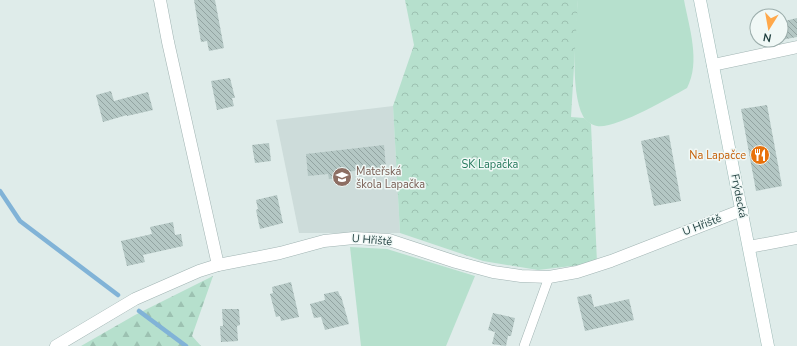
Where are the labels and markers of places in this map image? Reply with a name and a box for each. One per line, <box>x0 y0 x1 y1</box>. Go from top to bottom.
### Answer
restaurant icon: Na Lapačce <box>749 144 771 166</box>
place label: Na Lapačce <box>689 148 746 163</box>
place label: Mateřská škola Lapačka <box>356 164 425 192</box>
school or university icon: Mateřská škola Lapačka <box>331 166 353 188</box>

